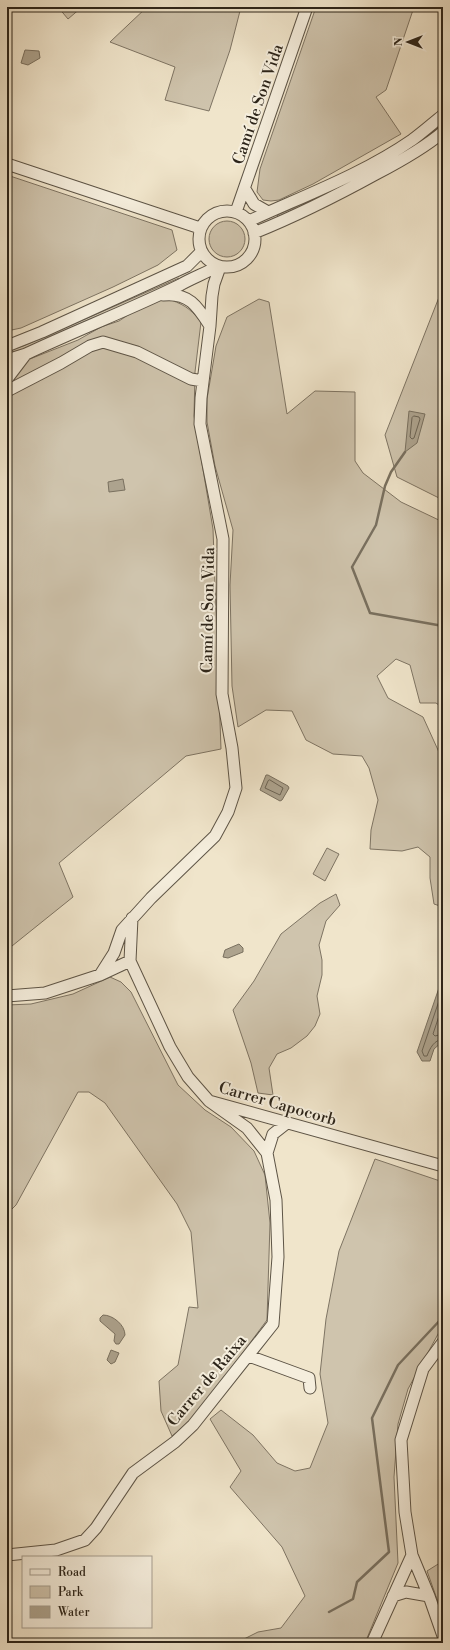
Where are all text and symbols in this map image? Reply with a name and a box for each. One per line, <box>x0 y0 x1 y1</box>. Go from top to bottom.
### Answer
north arrow <box>388 22 428 62</box>
text: N <box>392 37 406 46</box>
street label: Camí de Son Vida <box>228 41 288 167</box>
street label: Camí de Son Vida <box>197 546 219 673</box>
street label: Carrer Capocorb <box>216 1078 339 1130</box>
street label: Carrer de Raixa <box>163 1330 251 1430</box>
legend <box>22 1556 152 1628</box>
text: Road <box>58 1565 86 1580</box>
text: Park <box>58 1585 84 1600</box>
text: Water <box>57 1605 90 1620</box>

